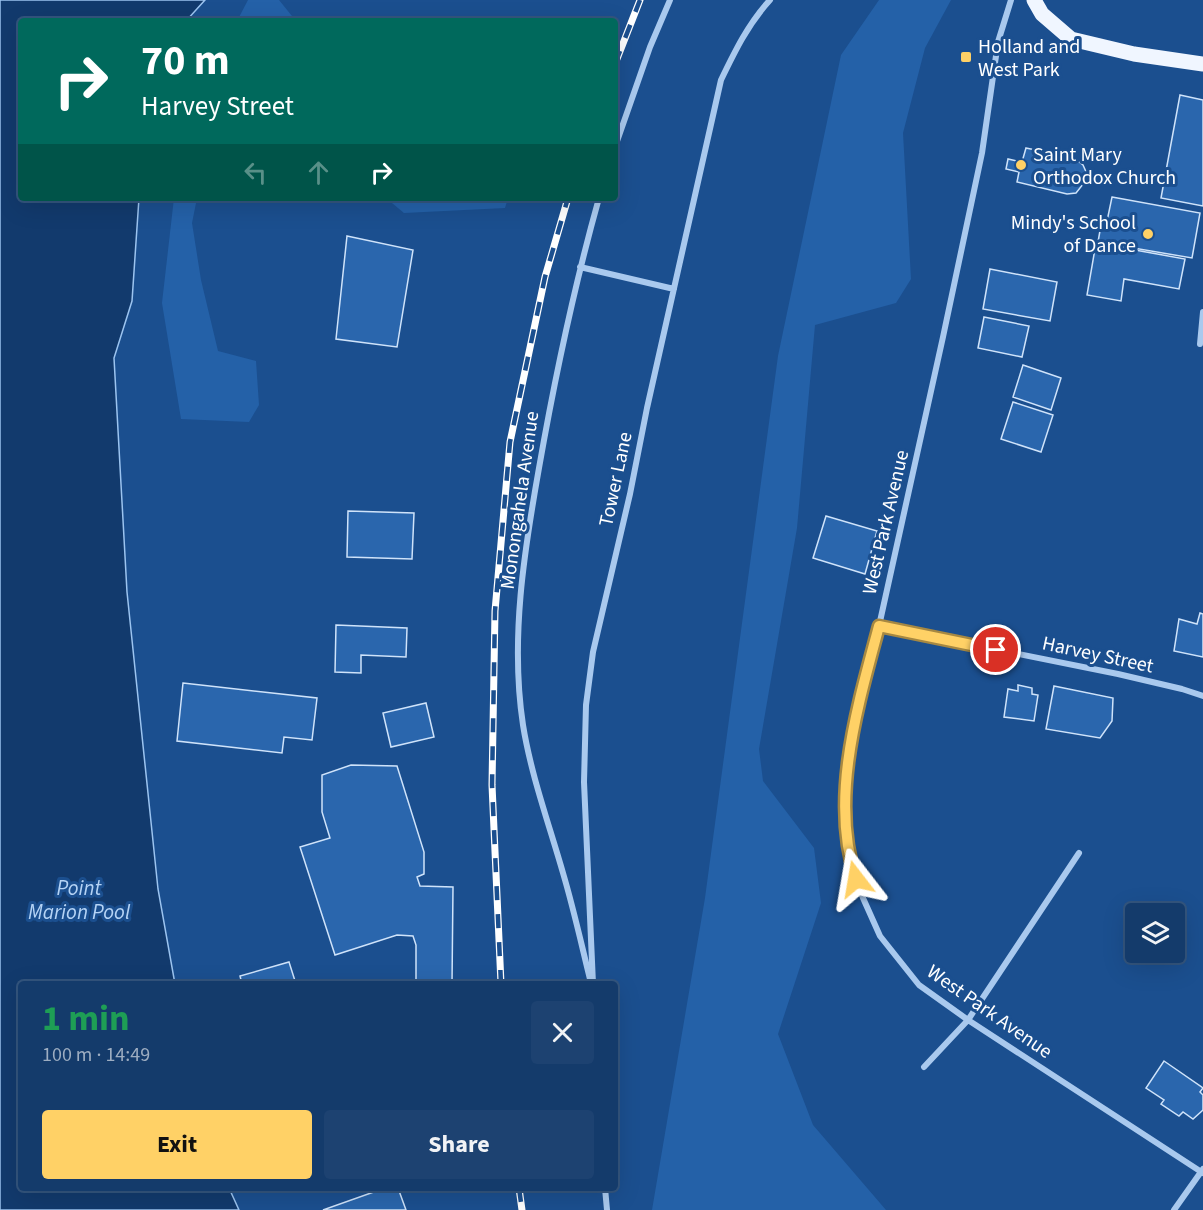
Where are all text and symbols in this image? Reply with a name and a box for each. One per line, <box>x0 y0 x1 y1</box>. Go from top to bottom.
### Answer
text: 70 m <box>141 31 230 91</box>
place label: Holland and West Park <box>978 33 1080 84</box>
icon: right <box>42 42 120 120</box>
marker: Holland and West Park <box>959 50 973 64</box>
text: Harvey Street <box>141 87 294 126</box>
place label: Saint Mary Orthodox Church <box>1033 141 1176 192</box>
icon: left <box>239 156 272 189</box>
icon: ahead <box>302 156 335 189</box>
icon: right <box>365 156 398 189</box>
marker: Saint Mary Orthodox Church <box>1014 158 1028 172</box>
place label: Mindy's School of Dance <box>1011 209 1136 260</box>
marker: Mindy's School of Dance <box>1141 227 1155 241</box>
street label: Monongahela Avenue <box>494 409 546 591</box>
street label: Tower Lane <box>592 429 640 529</box>
street label: West Park Avenue <box>856 447 916 597</box>
pin <box>970 624 1021 675</box>
street label: Harvey Street <box>1039 630 1156 680</box>
icon: arrive <box>979 633 1012 666</box>
position arrow <box>824 847 888 911</box>
water label: Point Marion Pool <box>28 873 131 927</box>
map controls <box>1125 903 1185 963</box>
button: layers <box>1125 903 1185 963</box>
street label: West Park Avenue <box>921 958 1058 1066</box>
text: 1 min <box>42 993 130 1044</box>
button: close <box>531 1001 594 1064</box>
text: 100 m · 14:49 <box>42 1041 150 1069</box>
button: Exit <box>42 1110 312 1179</box>
button: Share <box>324 1110 594 1179</box>

